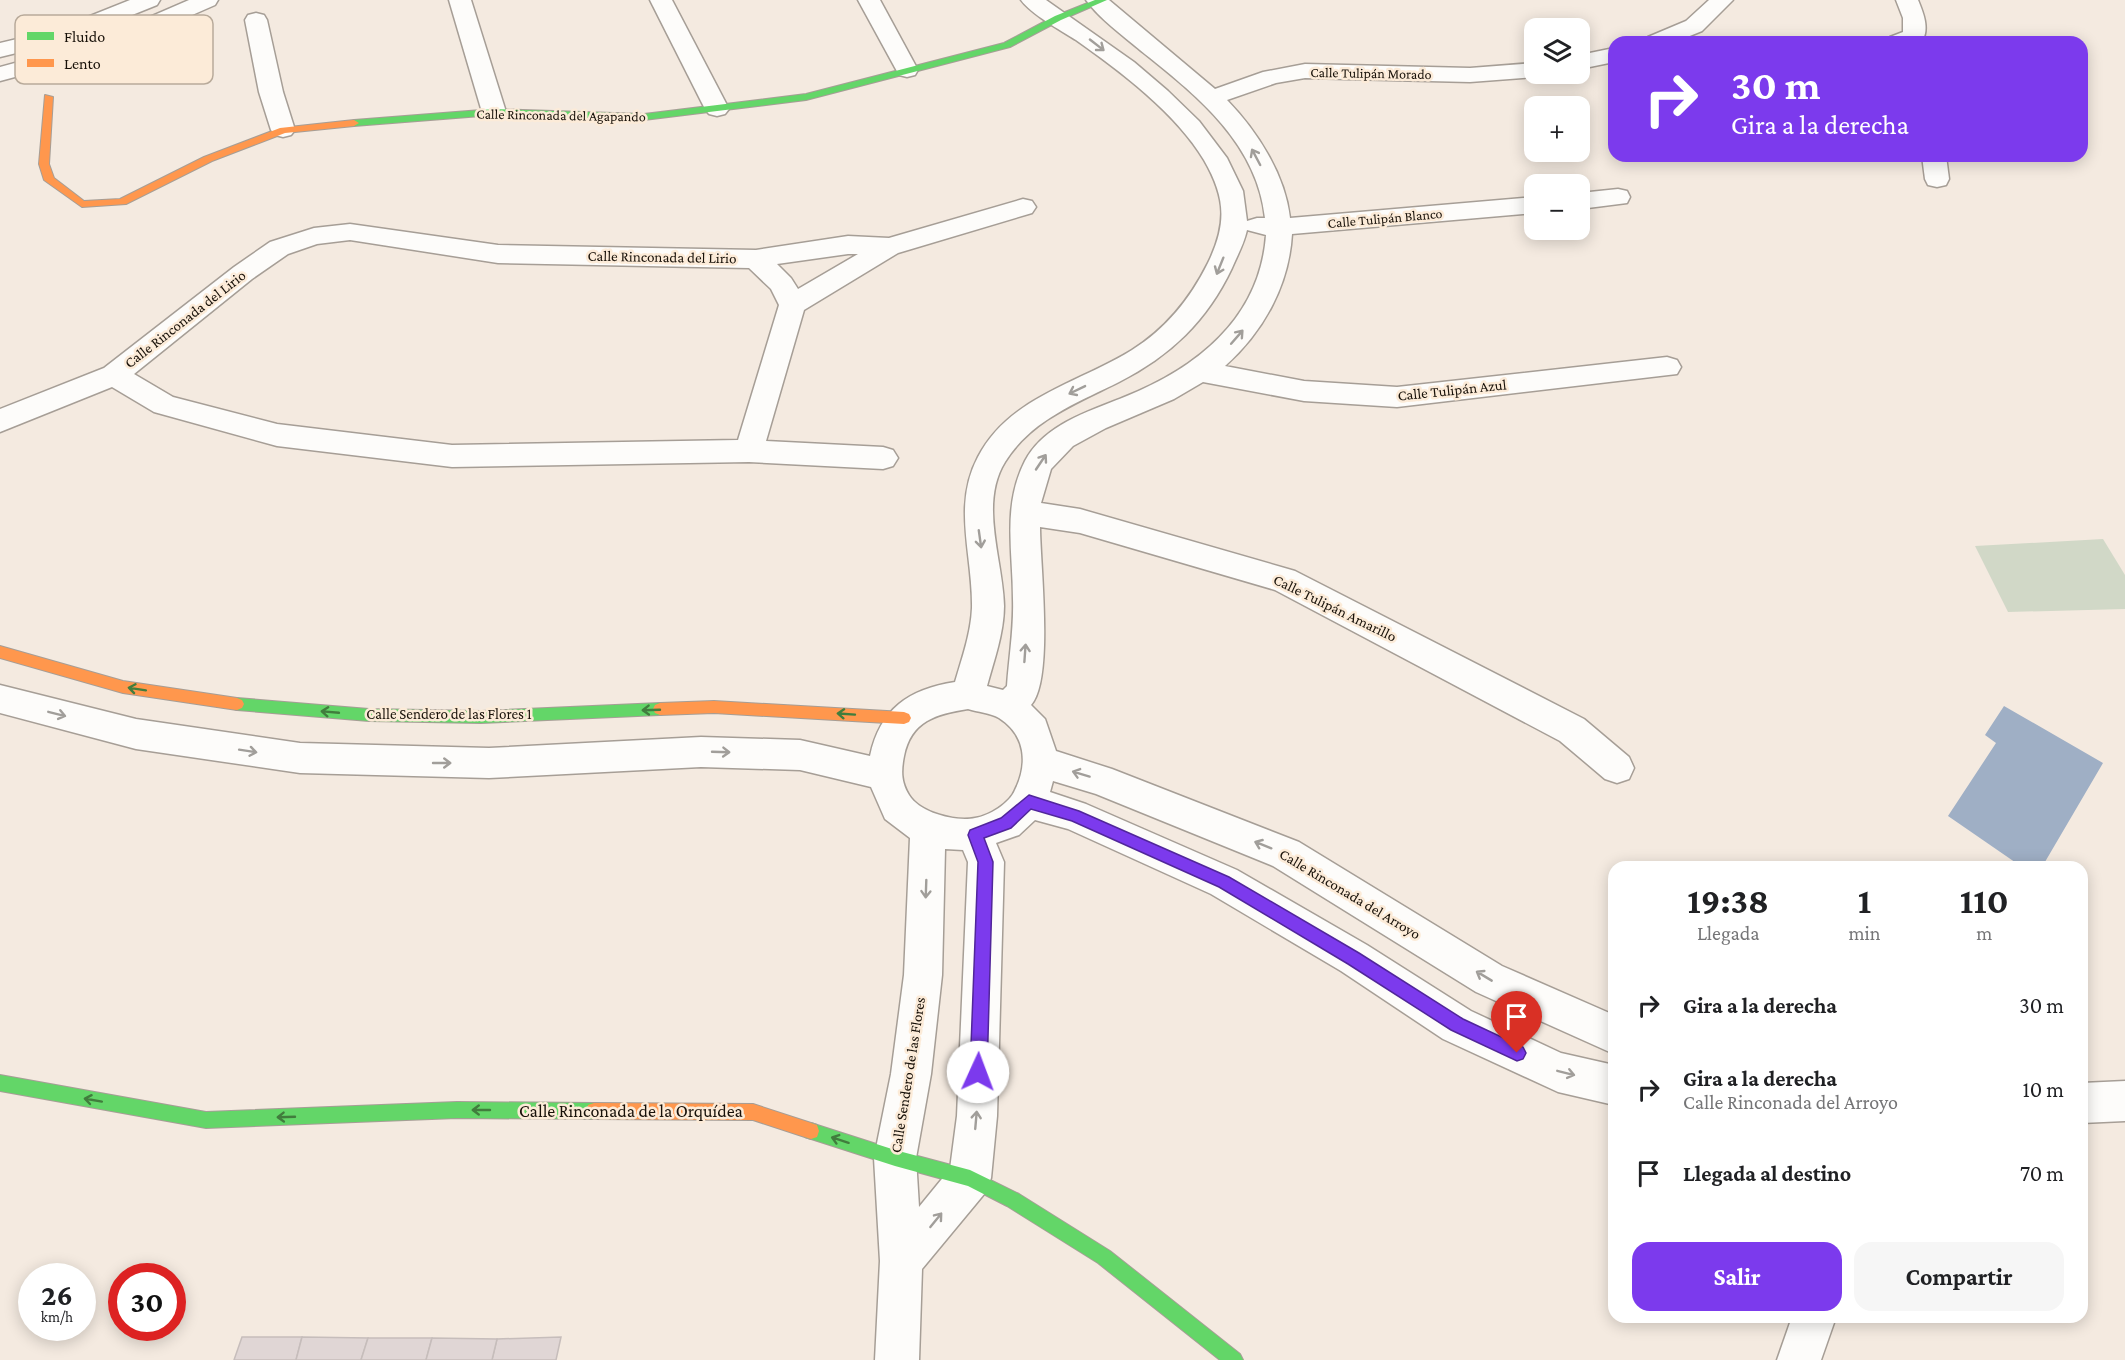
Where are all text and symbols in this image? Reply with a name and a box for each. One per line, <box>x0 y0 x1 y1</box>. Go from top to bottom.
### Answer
legend <box>15 15 213 84</box>
map controls <box>1524 18 1590 240</box>
button: layers <box>1524 18 1590 84</box>
text: Fluido <box>64 28 105 45</box>
one-way arrow <box>1089 38 1105 51</box>
text: Lento <box>64 55 101 72</box>
icon: right <box>1632 60 1710 138</box>
text: 30 m <box>1731 61 1821 108</box>
street label: Calle Tulipán Morado <box>1310 64 1432 82</box>
button: + <box>1524 96 1590 162</box>
street label: Calle Rinconada del Agapando <box>476 106 646 124</box>
text: Gira a la derecha <box>1731 110 1909 140</box>
one-way arrow <box>1250 149 1262 166</box>
button: − <box>1524 174 1590 240</box>
street label: Calle Tulipán Blanco <box>1327 205 1443 231</box>
street label: Calle Rinconada del Lirio <box>587 248 737 266</box>
one-way arrow <box>1214 256 1225 275</box>
street label: Calle Rinconada del Lirio <box>121 267 249 371</box>
one-way arrow <box>1231 329 1244 345</box>
street label: Calle Tulipán Azul <box>1397 376 1507 405</box>
one-way arrow <box>1069 384 1087 396</box>
one-way arrow <box>1035 454 1047 471</box>
one-way arrow <box>975 529 986 549</box>
street label: Calle Tulipán Amarillo <box>1271 571 1399 646</box>
one-way arrow <box>1020 644 1031 664</box>
one-way arrow <box>127 684 147 695</box>
one-way arrow <box>642 704 662 715</box>
one-way arrow <box>321 706 341 717</box>
street label: Calle Sendero de las Flores 1 <box>366 706 532 722</box>
one-way arrow <box>47 708 66 720</box>
one-way arrow <box>836 708 856 719</box>
one-way arrow <box>238 745 257 756</box>
one-way arrow <box>710 747 730 758</box>
one-way arrow <box>432 757 452 769</box>
one-way arrow <box>1072 768 1091 779</box>
one-way arrow <box>1254 839 1272 850</box>
street label: Calle Rinconada del Arroyo <box>1276 846 1423 943</box>
one-way arrow <box>921 879 932 898</box>
text: 19:38 <box>1687 881 1769 921</box>
text: 1 <box>1858 881 1871 921</box>
text: 110 <box>1960 881 2009 921</box>
text: Llegada <box>1697 922 1760 944</box>
text: min <box>1848 922 1880 944</box>
text: m <box>1976 922 1992 944</box>
one-way arrow <box>1476 970 1493 982</box>
icon: right <box>1632 989 1665 1022</box>
pin <box>1491 991 1542 1053</box>
text: Gira a la derecha <box>1683 993 1837 1018</box>
text: 30 m <box>2019 993 2064 1018</box>
street label: Calle Sendero de las Flores <box>888 996 928 1154</box>
icon: arrive <box>1500 1000 1533 1033</box>
position arrow <box>946 1040 1010 1104</box>
text: Gira a la derecha <box>1683 1066 1837 1091</box>
one-way arrow <box>1556 1068 1575 1080</box>
icon: right <box>1632 1073 1665 1106</box>
text: 10 m <box>2022 1077 2064 1102</box>
text: Calle Rinconada del Arroyo <box>1683 1091 1898 1113</box>
one-way arrow <box>84 1094 103 1105</box>
street label: Calle Rinconada de la Orquídea <box>519 1101 743 1121</box>
one-way arrow <box>471 1104 491 1116</box>
one-way arrow <box>971 1110 982 1130</box>
one-way arrow <box>277 1111 297 1122</box>
one-way arrow <box>831 1134 850 1145</box>
icon: arrive <box>1632 1157 1665 1190</box>
text: Llegada al destino <box>1683 1161 1851 1186</box>
text: 70 m <box>2020 1161 2064 1186</box>
one-way arrow <box>929 1212 942 1228</box>
button: Salir <box>1632 1242 1842 1311</box>
button: Compartir <box>1854 1242 2064 1311</box>
speed limit sign: 30 <box>108 1263 186 1341</box>
text: 26 <box>41 1278 73 1311</box>
text: km/h <box>41 1309 73 1325</box>

